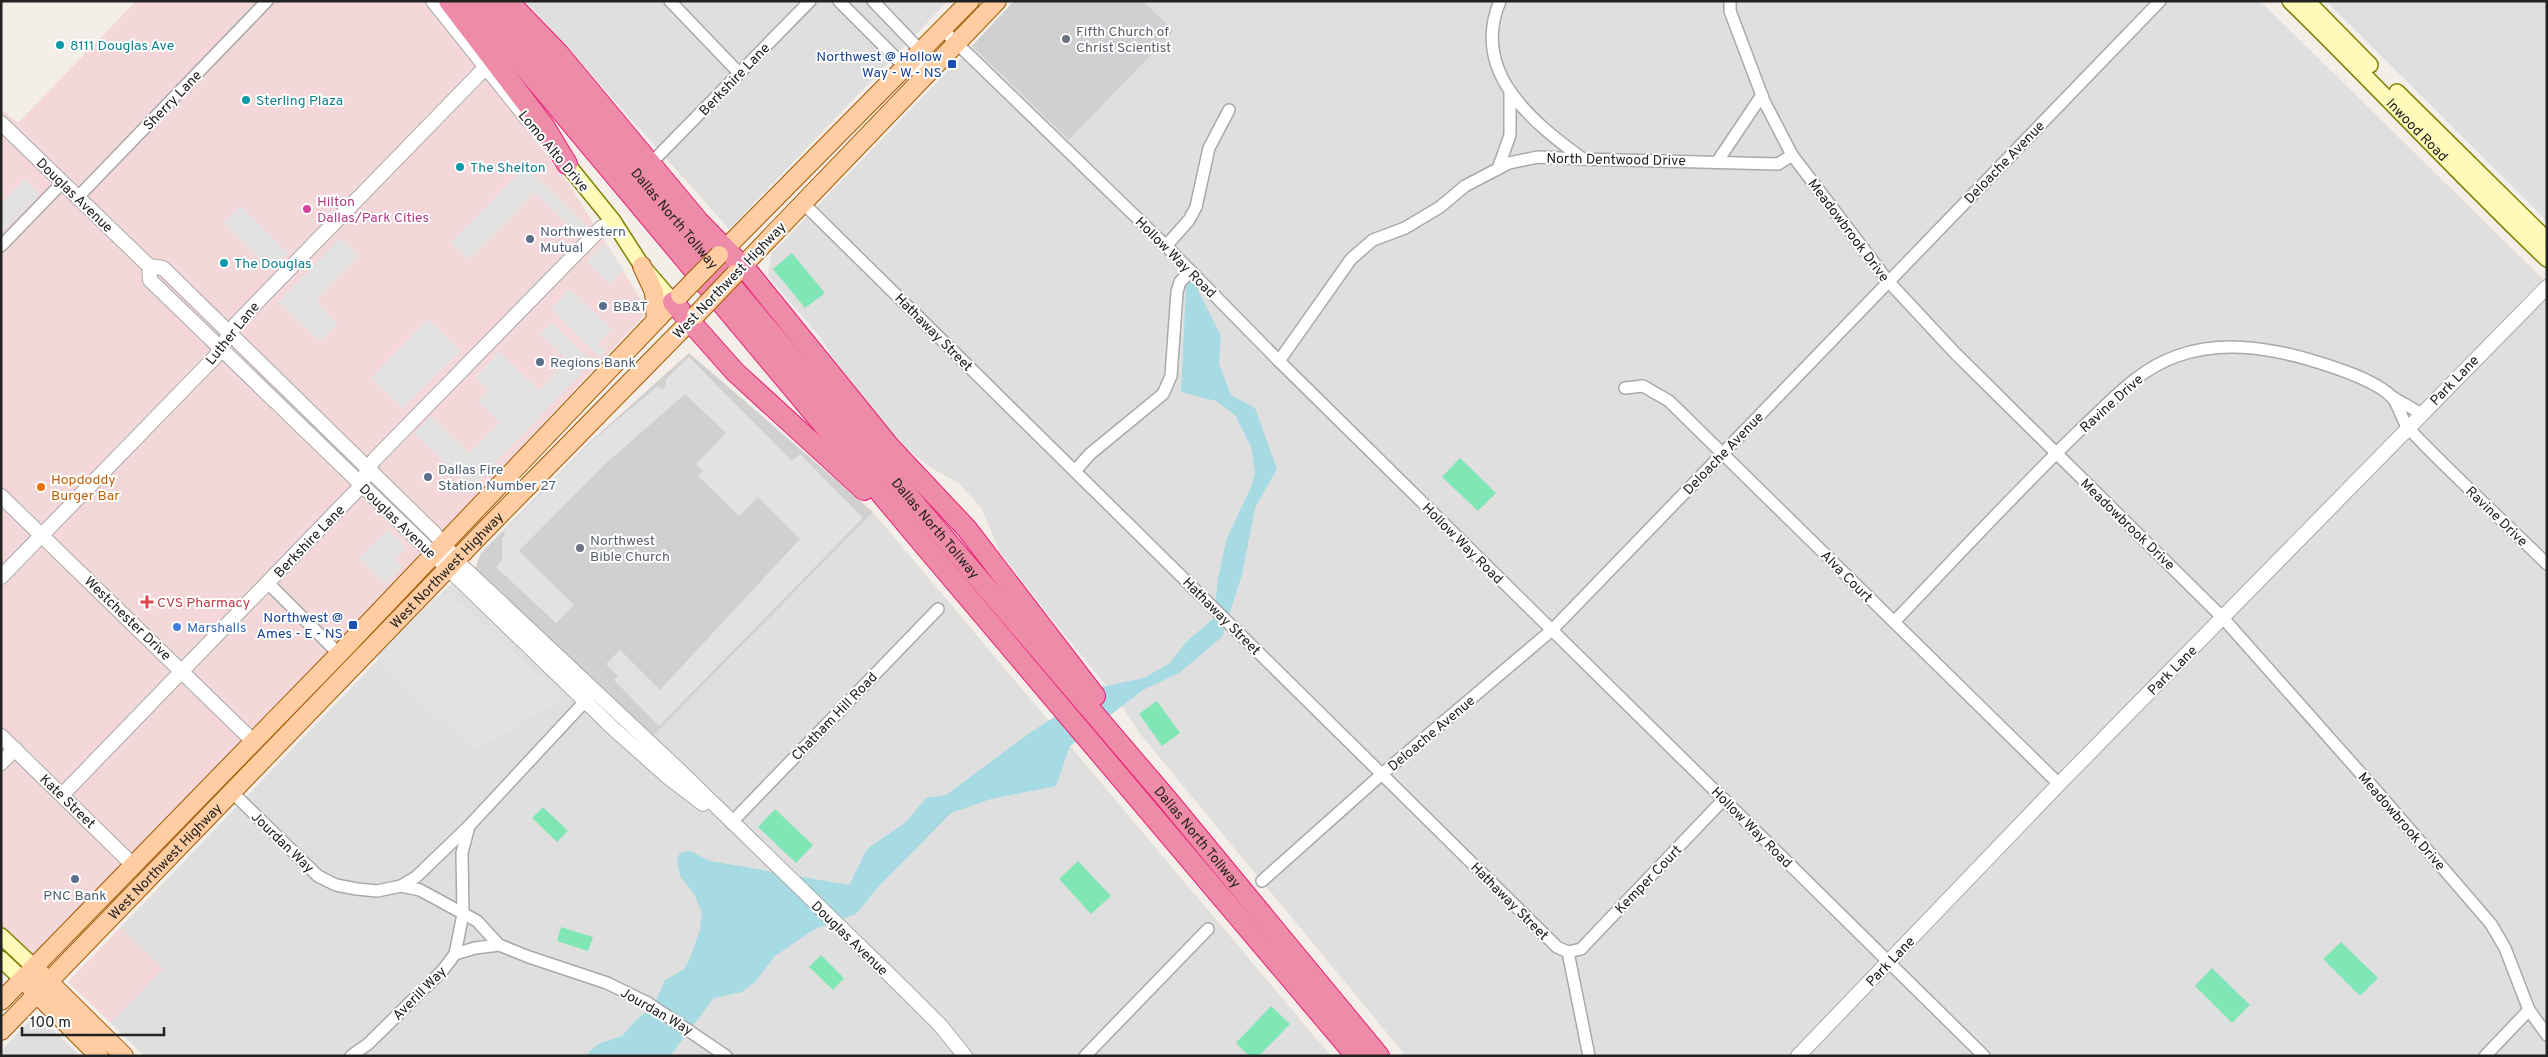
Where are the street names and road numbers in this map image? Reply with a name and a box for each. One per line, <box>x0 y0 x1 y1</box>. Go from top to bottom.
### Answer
street label: Berkshire Lane <box>696 40 774 120</box>
street label: Sherry Lane <box>140 68 206 135</box>
street label: Inwood Road <box>2382 96 2451 166</box>
street label: Lomo Alto Drive <box>514 108 592 196</box>
street label: Deloache Avenue <box>1961 118 2049 208</box>
street label: North Dentwood Drive <box>1546 151 1686 170</box>
street label: Douglas Avenue <box>32 155 116 237</box>
street label: Dallas North Tollway <box>626 165 721 273</box>
street label: Meadowbrook Drive <box>1804 176 1892 286</box>
street label: Hollow Way Road <box>1131 214 1219 302</box>
street label: West Northwest Highway <box>670 219 790 343</box>
street label: Hathaway Street <box>890 291 975 376</box>
street label: Luther Lane <box>203 299 264 369</box>
street label: Park Lane <box>2427 352 2483 410</box>
street label: Ravine Drive <box>2077 371 2147 437</box>
street label: Deloache Avenue <box>1680 409 1768 499</box>
street label: Dallas North Tollway <box>887 475 982 583</box>
street label: Meadowbrook Drive <box>2076 476 2178 574</box>
street label: Douglas Avenue <box>355 481 439 563</box>
street label: Ravine Drive <box>2462 483 2530 551</box>
street label: Hollow Way Road <box>1418 500 1506 588</box>
street label: Berkshire Lane <box>271 502 349 582</box>
street label: West Northwest Highway <box>387 509 508 633</box>
street label: Alva Court <box>1816 548 1875 607</box>
street label: Westchester Drive <box>80 573 174 665</box>
street label: Hathaway Street <box>1178 575 1263 660</box>
street label: Park Lane <box>2145 643 2201 699</box>
street label: Chatham Hill Road <box>789 669 882 765</box>
street label: Deloache Avenue <box>1385 693 1479 775</box>
street label: Meadowbrook Drive <box>2354 769 2448 875</box>
street label: Kate Street <box>36 771 98 833</box>
street label: Dallas North Tollway <box>1150 783 1244 892</box>
street label: Hollow Way Road <box>1707 784 1795 872</box>
street label: West Northwest Highway <box>106 800 226 924</box>
street label: Jourdan Way <box>247 809 317 877</box>
street label: Kemper Court <box>1612 842 1686 918</box>
street label: Hathaway Street <box>1466 860 1551 945</box>
street label: Douglas Avenue <box>807 898 891 980</box>
street label: Park Lane <box>1863 933 1919 991</box>
street label: Averill Way <box>390 964 450 1024</box>
street label: Jourdan Way <box>617 985 696 1040</box>

